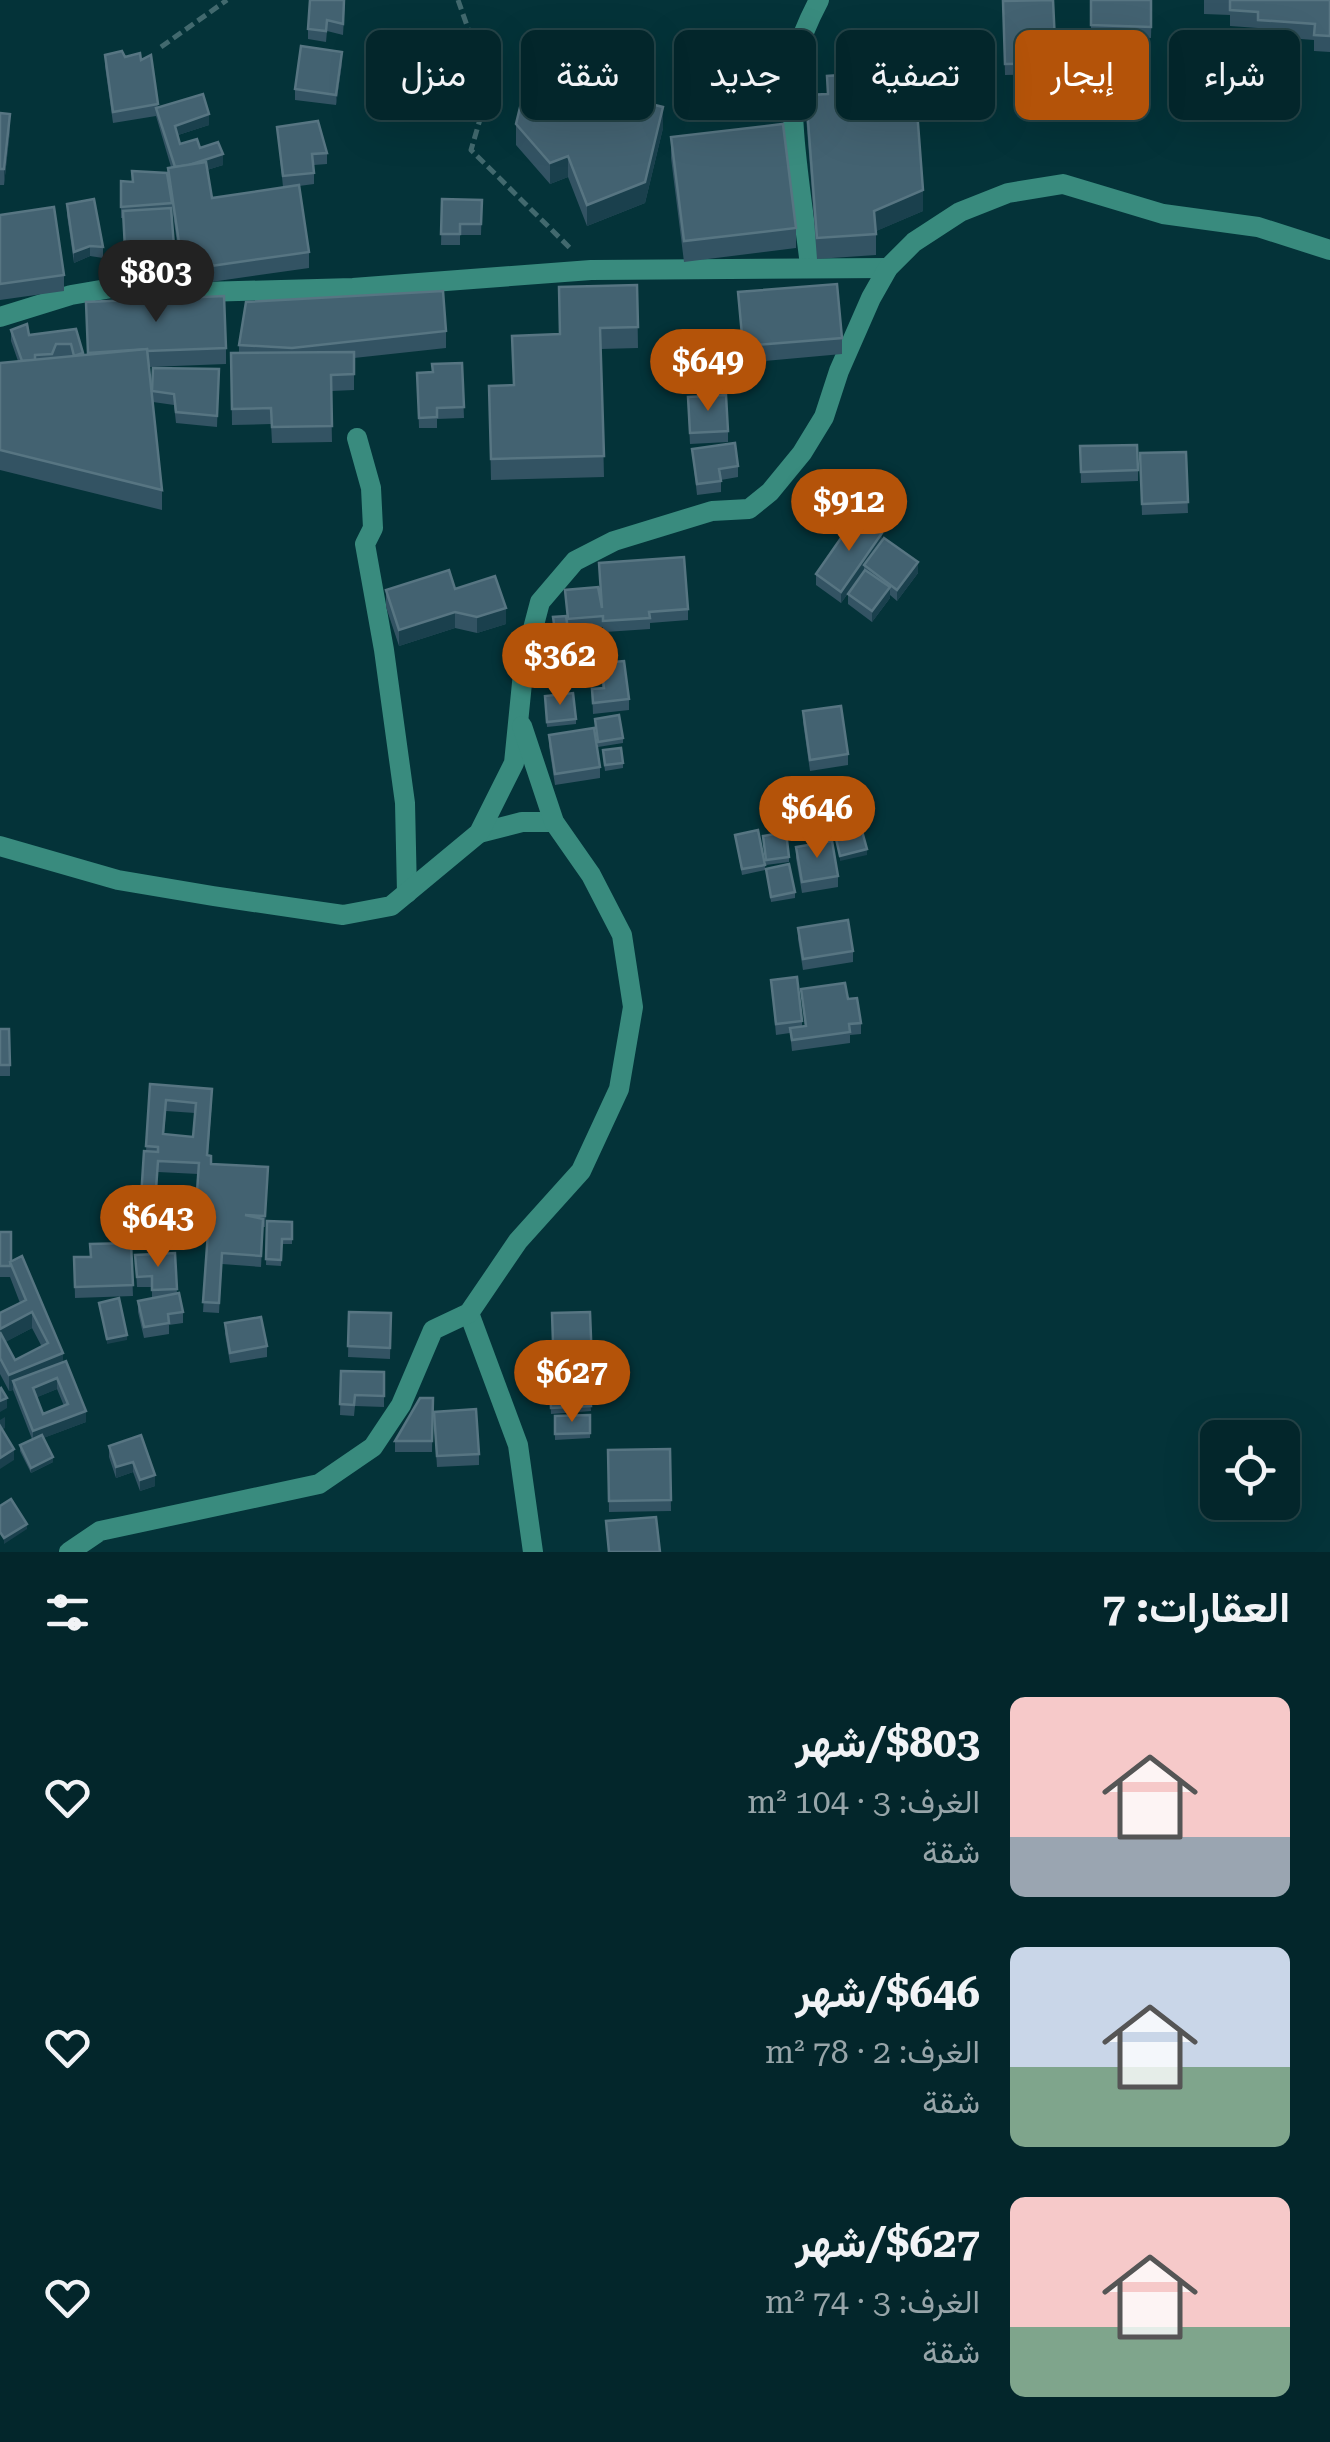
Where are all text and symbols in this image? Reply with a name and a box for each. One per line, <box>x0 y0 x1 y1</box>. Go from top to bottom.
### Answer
chip: منزل <box>366 30 501 120</box>
chip: شقة <box>521 30 654 120</box>
chip: جديد <box>674 30 816 120</box>
chip: تصفية <box>836 30 995 120</box>
chip: إيجار <box>1015 30 1149 120</box>
chip: شراء <box>1169 30 1300 120</box>
pin: $803 <box>97 240 215 325</box>
text: $803 <box>120 253 192 291</box>
pin: $649 <box>649 329 767 414</box>
text: $649 <box>672 342 744 380</box>
pin: $912 <box>790 469 908 554</box>
text: $912 <box>813 482 885 520</box>
pin: $362 <box>501 623 619 708</box>
text: $362 <box>524 636 596 674</box>
pin: $646 <box>758 776 876 861</box>
text: $646 <box>781 789 853 827</box>
pin: $643 <box>99 1185 217 1270</box>
text: $643 <box>122 1198 194 1236</box>
pin: $627 <box>513 1340 631 1425</box>
text: $627 <box>536 1353 608 1391</box>
map controls <box>1200 1420 1300 1520</box>
button: locate <box>1200 1420 1300 1520</box>
text: العقارات: 7 <box>1102 1583 1290 1632</box>
icon: filters <box>40 1585 95 1640</box>
text: $803/شهر <box>795 1718 980 1767</box>
icon: home <box>1090 1737 1210 1857</box>
icon: heart <box>40 1770 95 1825</box>
text: الغرف: 3 · 104 m² <box>747 1783 980 1821</box>
text: شقة <box>922 1833 980 1871</box>
text: $646/شهر <box>795 1968 980 2017</box>
icon: home <box>1090 1987 1210 2107</box>
icon: heart <box>40 2020 95 2075</box>
text: الغرف: 2 · 78 m² <box>765 2033 980 2071</box>
text: شقة <box>922 2083 980 2121</box>
text: $627/شهر <box>795 2218 980 2267</box>
icon: home <box>1090 2237 1210 2357</box>
icon: heart <box>40 2270 95 2325</box>
text: الغرف: 3 · 74 m² <box>765 2283 980 2321</box>
text: شقة <box>922 2333 980 2371</box>

